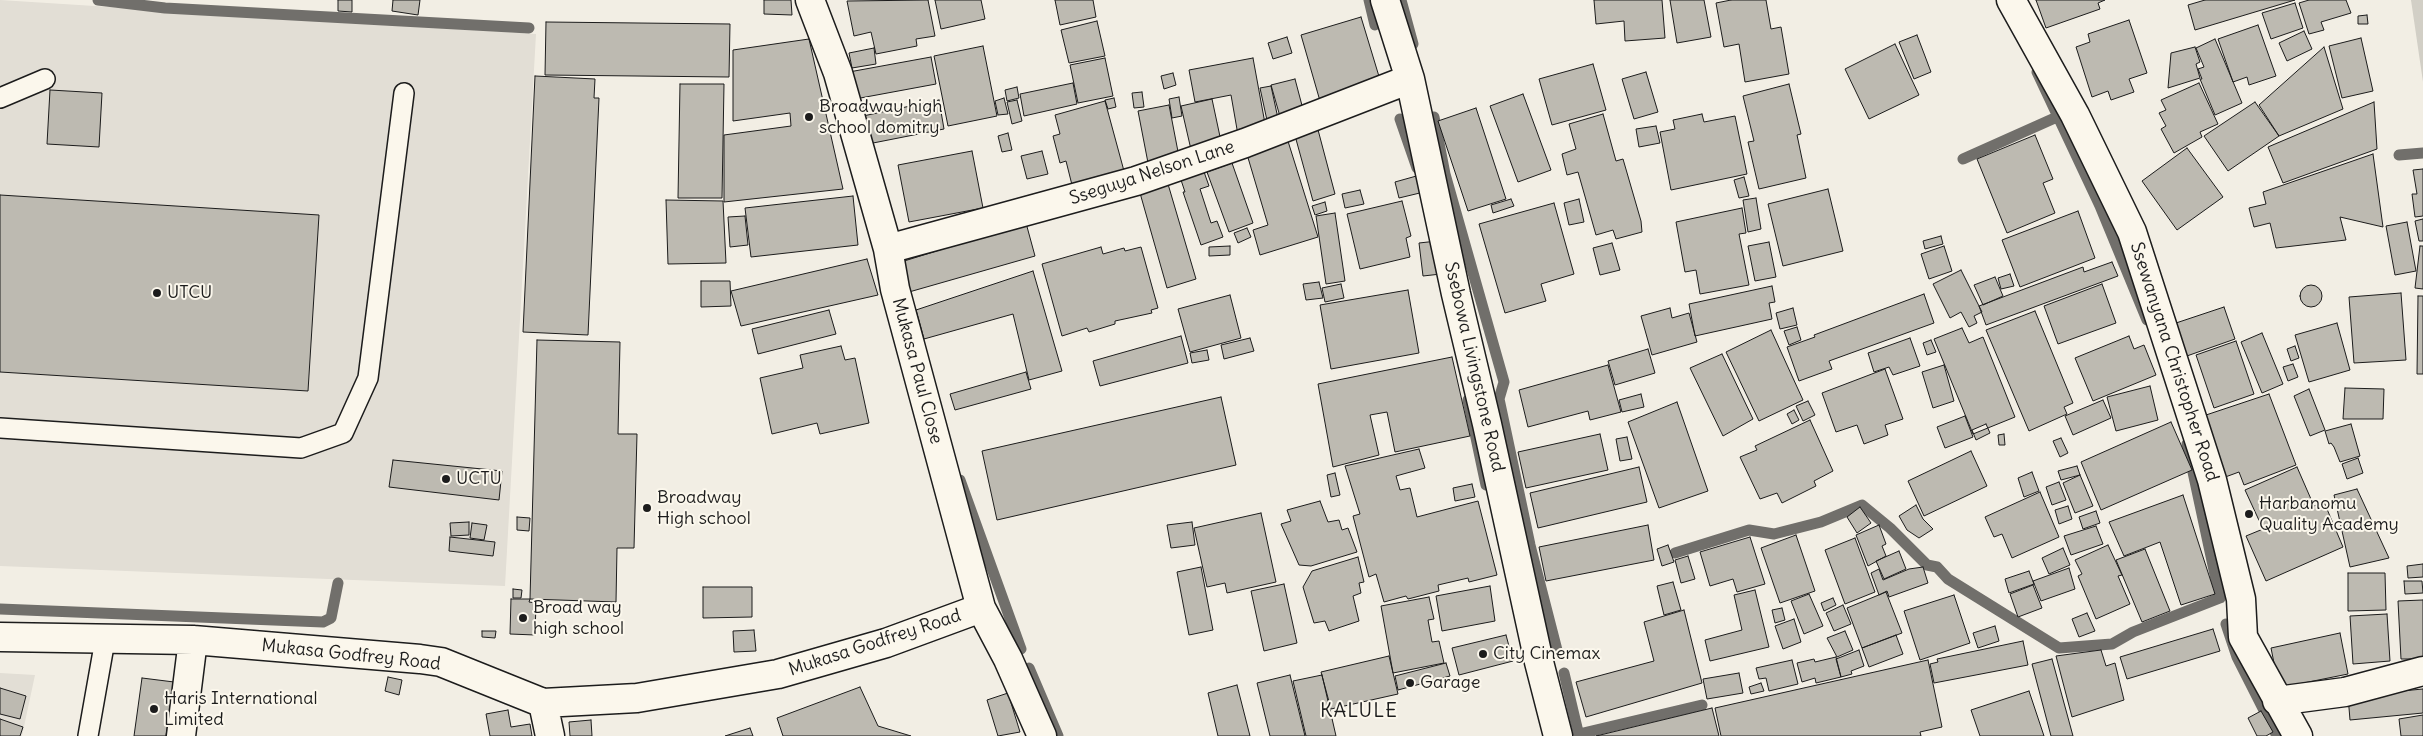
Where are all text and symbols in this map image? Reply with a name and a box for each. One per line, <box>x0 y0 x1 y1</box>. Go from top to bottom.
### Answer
place label: Broadway high school domitry <box>819 96 943 138</box>
marker: Broadway high school domitry <box>803 111 815 123</box>
street label: Sseguya Nelson Lane <box>1067 136 1237 210</box>
street label: Ssewanyana Christopher Road <box>2125 240 2223 484</box>
street label: Ssebowa Livingstone Road <box>1439 260 1509 474</box>
place label: UTCU <box>167 282 212 304</box>
marker: UTCU <box>151 287 163 299</box>
street label: Mukasa Paul Close <box>887 296 947 446</box>
place label: UCTU <box>456 468 502 490</box>
marker: UCTU <box>440 473 452 485</box>
place label: Broadway High school <box>657 487 751 530</box>
place label: Harbanomu Quality Academy <box>2259 493 2399 536</box>
marker: Broadway High school <box>641 502 653 514</box>
marker: Harbanomu Quality Academy <box>2243 508 2255 520</box>
place label: Broad way high school <box>533 597 624 640</box>
street label: Mukasa Godfrey Road <box>786 605 964 681</box>
marker: Broad way high school <box>517 612 529 624</box>
street label: Mukasa Godfrey Road <box>260 635 442 675</box>
place label: City Cinemax <box>1493 643 1600 665</box>
marker: City Cinemax <box>1477 648 1489 660</box>
place label: Garage <box>1420 672 1480 694</box>
marker: Garage <box>1404 677 1416 689</box>
place label: Haris International Limited <box>164 688 318 731</box>
district label: KALULE <box>1319 699 1399 723</box>
marker: Haris International Limited <box>148 703 160 715</box>

